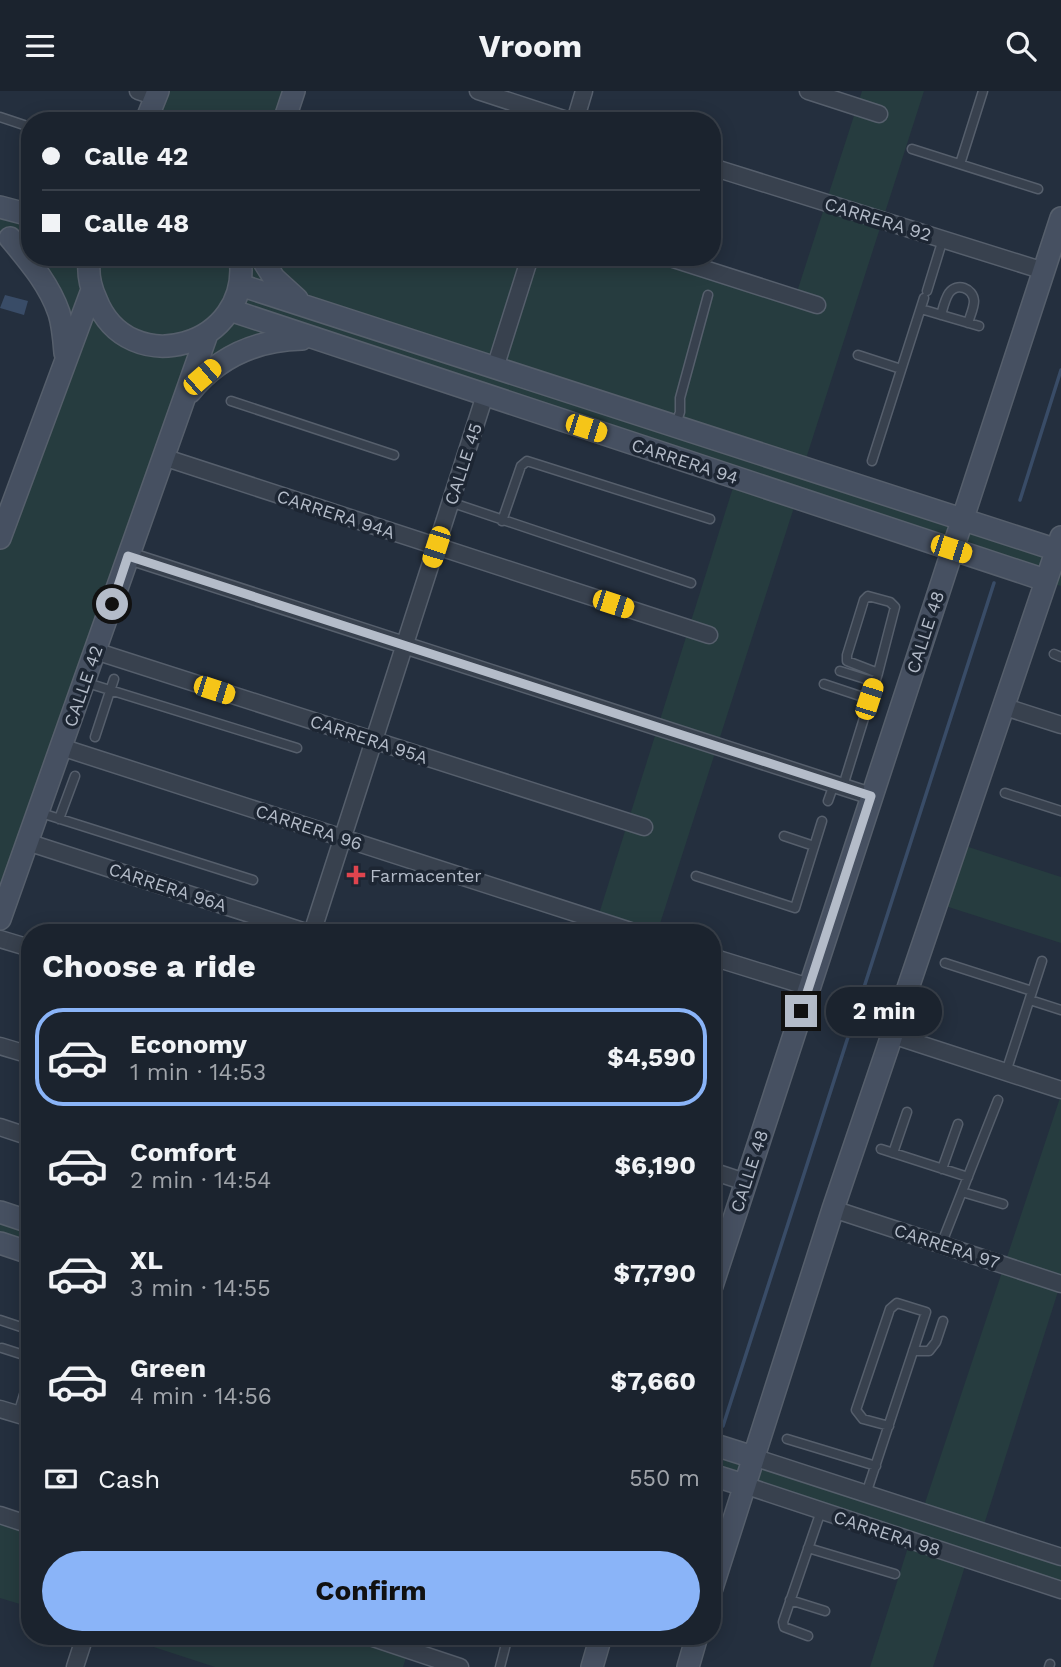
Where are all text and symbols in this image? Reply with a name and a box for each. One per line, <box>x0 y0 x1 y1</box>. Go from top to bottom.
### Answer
icon: menu <box>21 27 59 65</box>
text: Vroom <box>479 27 582 65</box>
icon: search <box>1002 27 1040 65</box>
text: Calle 42 <box>84 141 188 171</box>
street label: CARRERA 92 <box>822 193 934 245</box>
text: Calle 48 <box>84 208 189 238</box>
car <box>180 355 225 399</box>
car <box>563 412 610 444</box>
street label: CALLE 45 <box>440 420 486 508</box>
street label: CARRERA 94 <box>629 434 741 488</box>
street label: CARRERA 94A <box>274 485 398 543</box>
car <box>420 524 453 570</box>
car <box>928 533 975 565</box>
route start <box>96 588 128 620</box>
car <box>590 588 637 620</box>
street label: CALLE 48 <box>902 588 948 676</box>
street label: CALLE 42 <box>59 642 107 730</box>
car <box>191 674 238 706</box>
car <box>853 676 886 722</box>
street label: CARRERA 95A <box>308 710 431 768</box>
street label: CARRERA 96 <box>253 800 365 854</box>
street label: CARRERA 96A <box>106 858 230 916</box>
place label: Farmacenter <box>370 865 482 886</box>
marker: Farmacenter <box>348 867 364 883</box>
text: Choose a ride <box>42 947 256 985</box>
callout: 2 min <box>826 986 941 1035</box>
route end <box>785 995 817 1027</box>
text: 2 min <box>853 998 915 1025</box>
icon: car <box>46 1026 109 1089</box>
text: Economy <box>130 1029 247 1059</box>
text: $4,590 <box>607 1042 696 1072</box>
text: 1 min · 14:53 <box>130 1059 266 1086</box>
street label: CALLE 48 <box>726 1127 772 1215</box>
icon: car <box>46 1134 109 1197</box>
text: Comfort <box>130 1137 236 1167</box>
text: $6,190 <box>614 1150 696 1180</box>
text: 2 min · 14:54 <box>130 1167 271 1194</box>
street label: CARRERA 97 <box>892 1219 1002 1273</box>
icon: car <box>46 1242 109 1305</box>
text: XL <box>130 1245 163 1275</box>
text: $7,790 <box>613 1258 696 1288</box>
text: 3 min · 14:55 <box>130 1275 271 1302</box>
icon: car <box>46 1350 109 1413</box>
text: Green <box>130 1353 206 1383</box>
text: $7,660 <box>610 1366 696 1396</box>
text: 4 min · 14:56 <box>130 1383 272 1410</box>
icon: cash <box>42 1460 80 1498</box>
text: Cash <box>98 1464 160 1494</box>
text: 550 m <box>629 1465 700 1492</box>
street label: CARRERA 98 <box>831 1506 943 1560</box>
button: Confirm <box>42 1551 700 1631</box>

